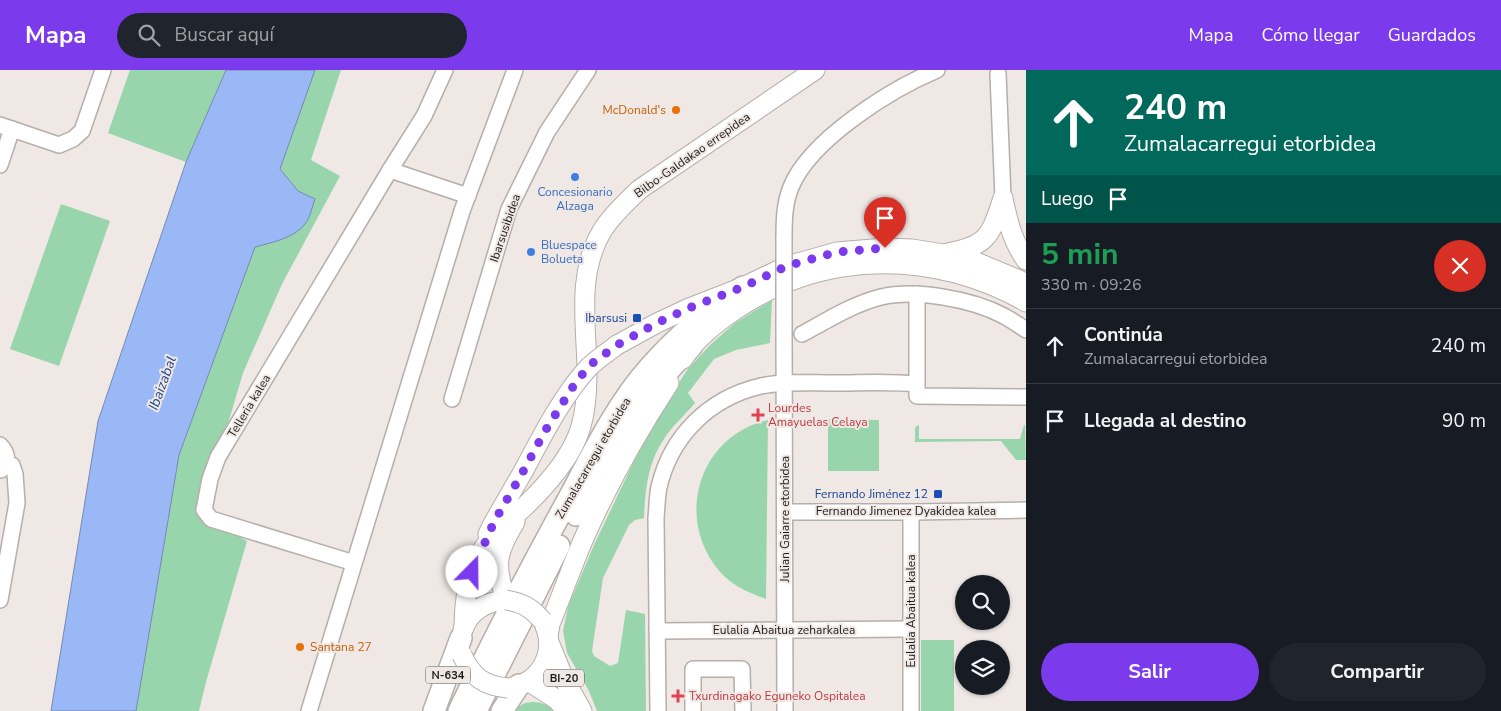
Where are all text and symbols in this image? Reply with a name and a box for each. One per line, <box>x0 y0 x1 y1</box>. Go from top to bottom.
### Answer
search box <box>117 13 467 58</box>
text: Mapa <box>25 19 87 51</box>
icon: search <box>135 21 163 49</box>
text: Buscar aquí <box>175 22 274 48</box>
text: Mapa <box>1189 23 1234 47</box>
text: Cómo llegar <box>1262 23 1360 47</box>
text: Guardados <box>1388 23 1476 47</box>
text: 240 m <box>1124 84 1227 131</box>
icon: ahead <box>1041 90 1106 155</box>
place label: McDonald's <box>603 102 666 118</box>
marker: McDonald's <box>670 104 682 116</box>
street label: Bilbo-Galdakao errepidea <box>631 109 753 201</box>
text: Zumalacarregui etorbidea <box>1124 129 1376 159</box>
marker: Concesionario Alzaga <box>569 171 581 183</box>
place label: Concesionario Alzaga <box>537 184 613 214</box>
icon: arrive <box>1104 185 1132 213</box>
text: Luego <box>1041 186 1094 212</box>
street label: Ibarsusibidea <box>486 192 524 264</box>
pin <box>864 197 906 248</box>
icon: arrive <box>871 204 899 232</box>
text: 5 min <box>1041 234 1119 275</box>
place label: Bluespace Bolueta <box>541 237 597 267</box>
button: close <box>1434 240 1486 292</box>
marker: Bluespace Bolueta <box>525 246 537 258</box>
text: 330 m · 09:26 <box>1041 274 1142 296</box>
place label: Ibarsusi <box>585 310 627 326</box>
marker: Ibarsusi <box>631 312 643 324</box>
text: Continúa <box>1084 322 1163 348</box>
icon: ahead <box>1041 332 1069 360</box>
text: 240 m <box>1431 333 1486 359</box>
text: Zumalacarregui etorbidea <box>1084 348 1268 370</box>
water label: Ibaizabal <box>144 354 181 413</box>
street label: Telleria kalea <box>224 371 274 441</box>
street label: Zumalacarregui etorbidea <box>552 394 634 522</box>
place label: Lourdes Amayuelas Celaya <box>768 400 868 430</box>
icon: arrive <box>1041 407 1069 435</box>
text: Llegada al destino <box>1084 408 1246 434</box>
text: 90 m <box>1442 408 1486 434</box>
marker: Lourdes Amayuelas Celaya <box>752 409 764 421</box>
street label: Julian Gaiarre etorbidea <box>777 456 793 583</box>
place label: Fernando Jiménez 12 <box>815 486 928 502</box>
marker: Fernando Jiménez 12 <box>932 488 944 500</box>
street label: Fernando Jimenez Dyakidea kalea <box>816 503 996 519</box>
position arrow <box>445 545 497 597</box>
street label: Eulalia Abaitua kalea <box>903 554 919 668</box>
map controls <box>955 575 1010 695</box>
button: search <box>955 575 1010 630</box>
street label: Eulalia Abaitua zeharkalea <box>713 622 855 638</box>
place label: Santana 27 <box>310 639 372 655</box>
button: layers <box>955 640 1010 695</box>
marker: Santana 27 <box>294 641 306 653</box>
button: Salir <box>1041 643 1259 701</box>
button: Compartir <box>1269 643 1486 701</box>
road number: N-634 <box>426 666 470 684</box>
road number: BI-20 <box>544 670 584 686</box>
place label: Txurdinagako Eguneko Ospitalea <box>689 688 866 704</box>
marker: Txurdinagako Eguneko Ospitalea <box>671 689 685 703</box>

